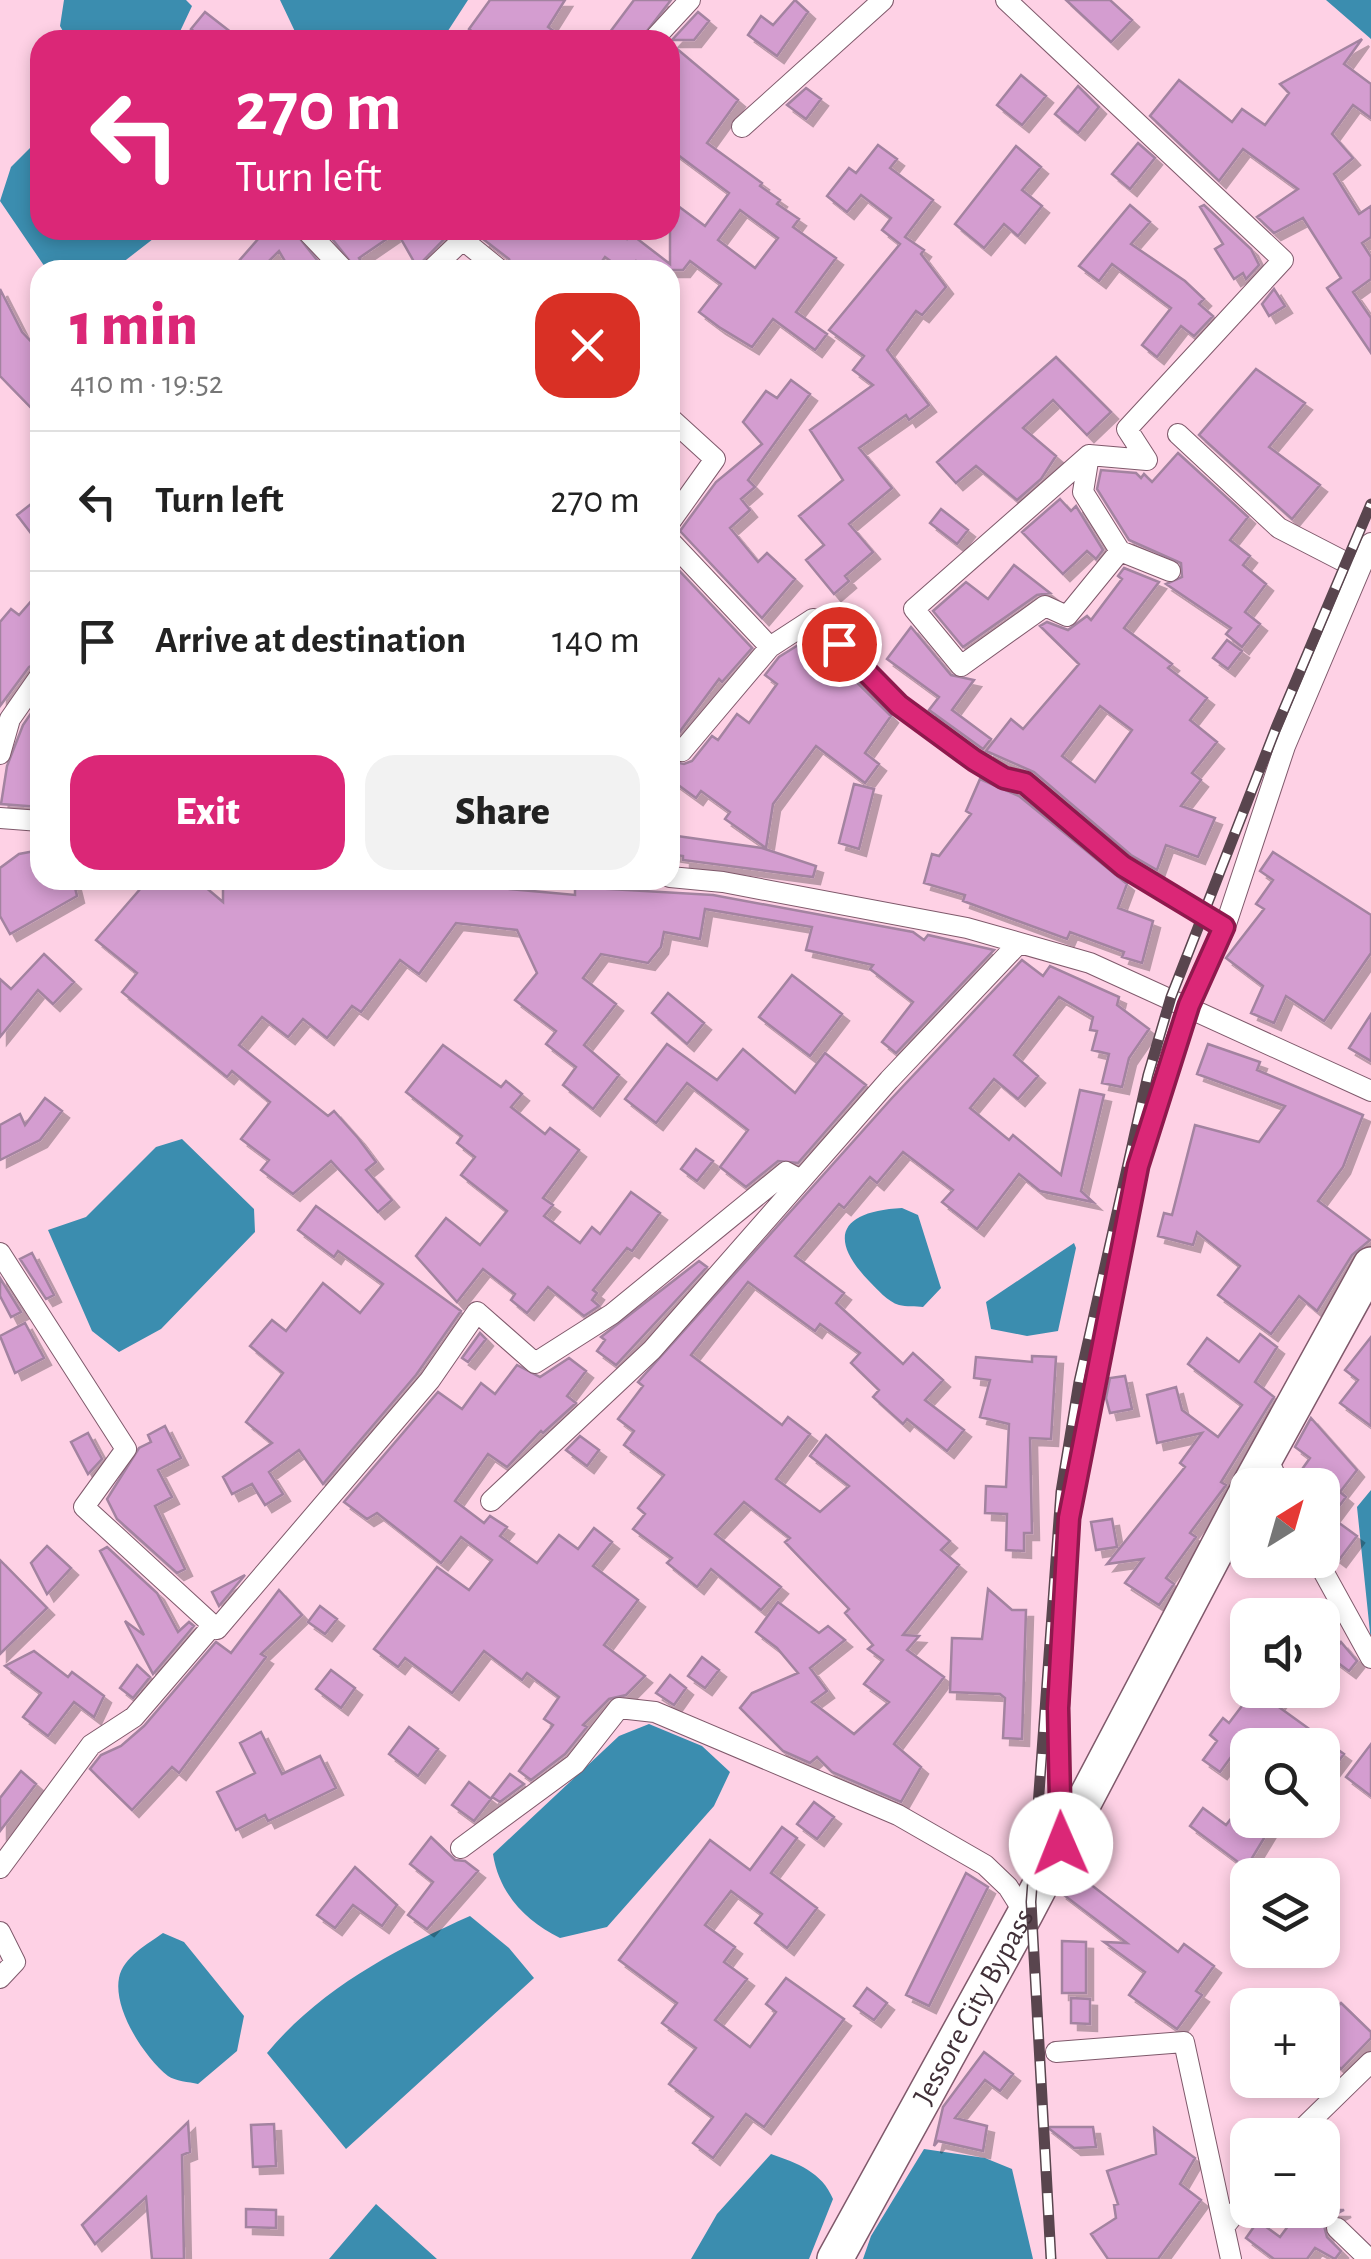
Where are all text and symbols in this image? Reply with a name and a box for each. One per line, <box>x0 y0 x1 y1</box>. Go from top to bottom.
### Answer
icon: left <box>70 70 200 200</box>
text: 270 m <box>235 73 402 143</box>
text: Turn left <box>235 155 382 200</box>
button: close <box>535 293 640 398</box>
text: 1 min <box>70 296 198 356</box>
text: 410 m · 19:52 <box>70 367 223 399</box>
icon: left <box>70 474 125 529</box>
text: Turn left <box>155 482 283 520</box>
text: 270 m <box>550 482 640 520</box>
pin <box>797 602 882 687</box>
icon: arrive <box>70 614 125 669</box>
icon: arrive <box>812 617 867 672</box>
text: Arrive at destination <box>155 622 466 660</box>
text: 140 m <box>552 622 640 660</box>
button: Exit <box>70 755 345 870</box>
button: Share <box>365 755 640 870</box>
north arrow <box>1230 1468 1340 1578</box>
map controls <box>1230 1468 1340 2228</box>
button: sound <box>1230 1598 1340 1708</box>
button: search <box>1230 1728 1340 1838</box>
position arrow <box>1009 1792 1113 1896</box>
button: layers <box>1230 1858 1340 1968</box>
street label: Jessore City Bypass <box>908 1904 1040 2110</box>
button: + <box>1230 1988 1340 2098</box>
button: − <box>1230 2118 1340 2228</box>

